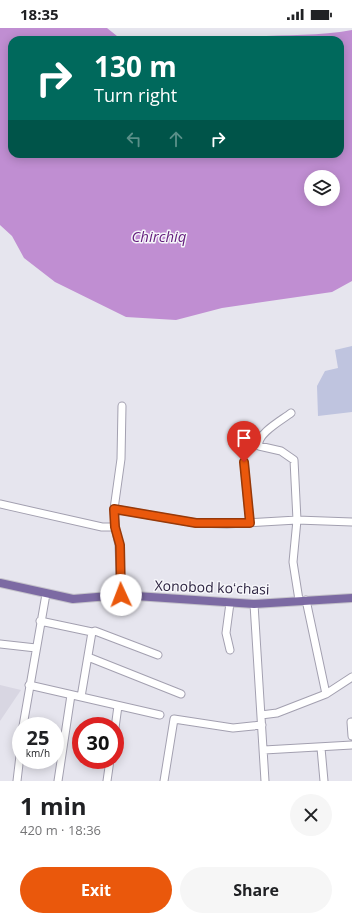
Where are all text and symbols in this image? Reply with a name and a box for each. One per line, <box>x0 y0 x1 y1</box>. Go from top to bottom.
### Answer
text: 18:35 <box>20 4 59 24</box>
text: 130 m <box>94 47 177 85</box>
icon: right <box>28 52 80 104</box>
text: Turn right <box>94 83 177 107</box>
icon: left <box>123 128 145 150</box>
icon: ahead <box>165 128 187 150</box>
icon: right <box>207 128 229 150</box>
map controls <box>304 170 340 206</box>
button: layers <box>304 170 340 206</box>
water label: Chirchiq <box>131 226 187 246</box>
pin <box>227 421 261 462</box>
icon: arrive <box>233 427 255 449</box>
position arrow <box>100 574 142 616</box>
street label: Xonobod koʻchasi <box>154 576 270 598</box>
speed limit sign: 30 <box>72 717 124 769</box>
text: 25 <box>27 724 49 751</box>
text: km/h <box>26 746 50 760</box>
text: 1 min <box>20 789 87 822</box>
button: close <box>290 794 332 836</box>
text: 420 m · 18:36 <box>20 821 101 839</box>
button: Exit <box>20 867 172 913</box>
button: Share <box>180 867 332 913</box>

